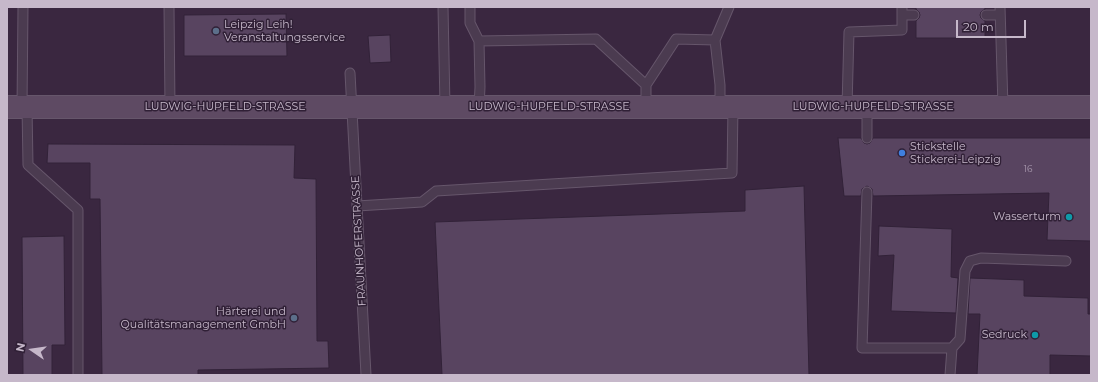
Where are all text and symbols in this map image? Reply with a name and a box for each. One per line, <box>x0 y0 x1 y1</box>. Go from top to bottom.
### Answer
scale bar <box>958 12 1028 38</box>
place label: Leipzig Leih! Veranstaltungsservice <box>224 18 345 44</box>
text: 20 m <box>963 19 994 34</box>
marker: Leipzig Leih! Veranstaltungsservice <box>211 26 221 36</box>
street label: LUDWIG-HUPFELD-STRASSE <box>144 100 306 114</box>
street label: LUDWIG-HUPFELD-STRASSE <box>468 100 630 114</box>
street label: LUDWIG-HUPFELD-STRASSE <box>792 100 954 114</box>
place label: Stickstelle Stickerei-Leipzig <box>910 140 1001 166</box>
marker: Stickstelle Stickerei-Leipzig <box>897 148 907 158</box>
house number: 16 <box>1024 164 1032 174</box>
street label: FRAUNHOFERSTRASSE <box>349 176 369 306</box>
place label: Wasserturm <box>993 210 1061 224</box>
marker: Wasserturm <box>1064 212 1074 222</box>
place label: Härterei und Qualitätsmanagement GmbH <box>121 305 286 331</box>
marker: Härterei und Qualitätsmanagement GmbH <box>289 313 299 323</box>
place label: Sedruck <box>982 328 1027 342</box>
north arrow <box>12 330 52 370</box>
marker: Sedruck <box>1030 330 1040 340</box>
text: N <box>12 341 28 353</box>

